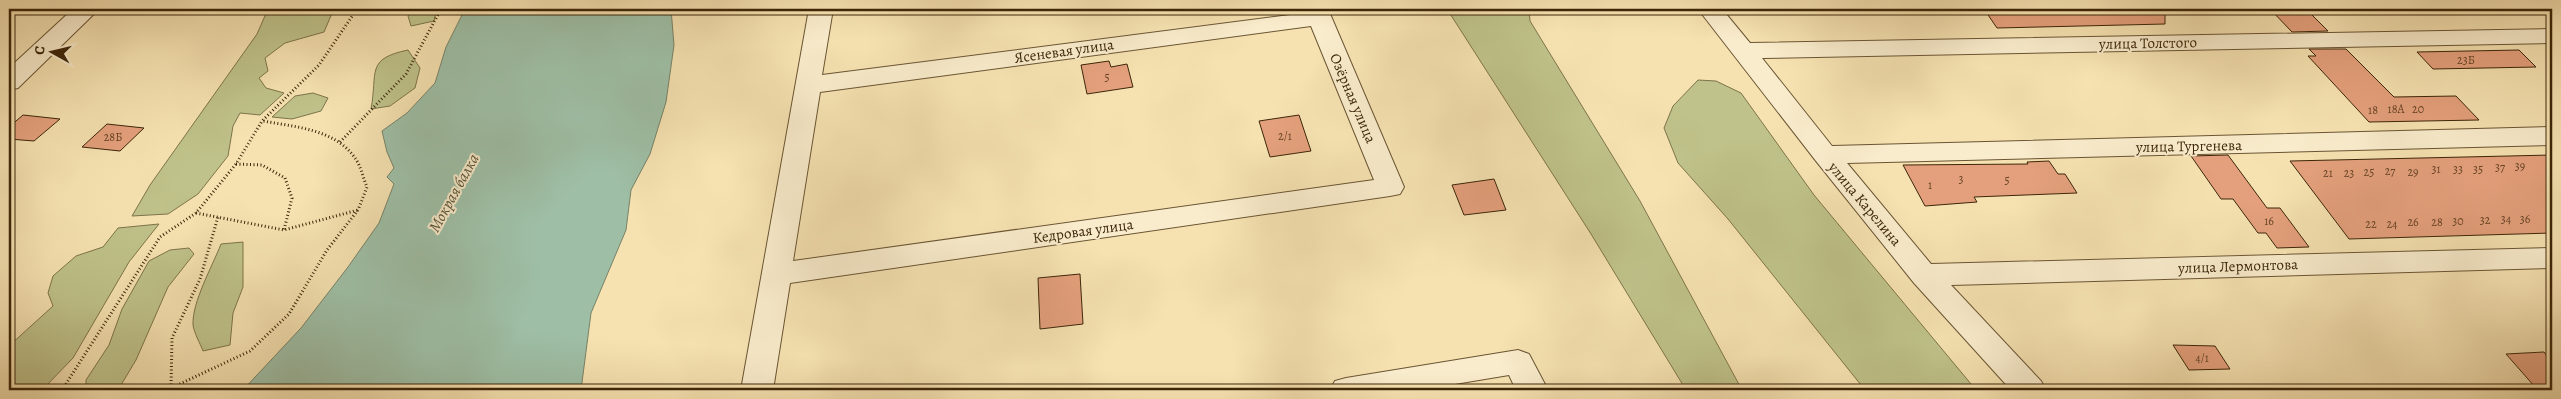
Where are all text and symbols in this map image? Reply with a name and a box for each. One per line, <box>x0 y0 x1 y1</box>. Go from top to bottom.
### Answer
north arrow <box>28 28 78 78</box>
street label: улица Толстого <box>2098 32 2197 54</box>
street label: Ясеневая улица <box>1013 34 1115 68</box>
text: С <box>30 44 50 56</box>
street label: Озёрная улица <box>1325 50 1381 146</box>
house number: 23Б <box>2457 52 2475 68</box>
house number: 5 <box>1104 69 1110 85</box>
house number: 18А <box>2388 101 2405 117</box>
house number: 20 <box>2412 101 2424 117</box>
house number: 18 <box>2368 102 2378 118</box>
house number: 2/1 <box>1278 128 1292 144</box>
house number: 28Б <box>104 129 122 145</box>
street label: улица Тургенева <box>2135 135 2242 157</box>
water label: Мокрая балка <box>423 150 485 236</box>
street label: улица Карелина <box>1823 157 1906 250</box>
house number: 39 <box>2515 158 2525 174</box>
house number: 37 <box>2495 159 2506 175</box>
house number: 31 <box>2431 161 2441 177</box>
house number: 33 <box>2453 161 2463 177</box>
house number: 35 <box>2473 161 2483 177</box>
house number: 27 <box>2385 163 2396 179</box>
house number: 25 <box>2364 164 2374 180</box>
house number: 29 <box>2407 164 2419 180</box>
house number: 21 <box>2323 165 2333 181</box>
house number: 23 <box>2344 165 2354 181</box>
house number: 3 <box>1959 171 1964 187</box>
house number: 5 <box>2004 172 2010 188</box>
house number: 1 <box>1928 177 1932 193</box>
house number: 34 <box>2501 211 2512 227</box>
house number: 36 <box>2520 211 2531 227</box>
house number: 32 <box>2480 212 2491 228</box>
house number: 16 <box>2264 213 2274 229</box>
house number: 30 <box>2452 213 2464 229</box>
street label: Кедровая улица <box>1031 214 1135 248</box>
house number: 26 <box>2407 214 2419 230</box>
house number: 28 <box>2431 214 2443 230</box>
house number: 22 <box>2365 216 2377 232</box>
house number: 24 <box>2386 216 2398 232</box>
street label: улица Лермонтова <box>2177 254 2298 278</box>
house number: 4/1 <box>2195 350 2209 366</box>

